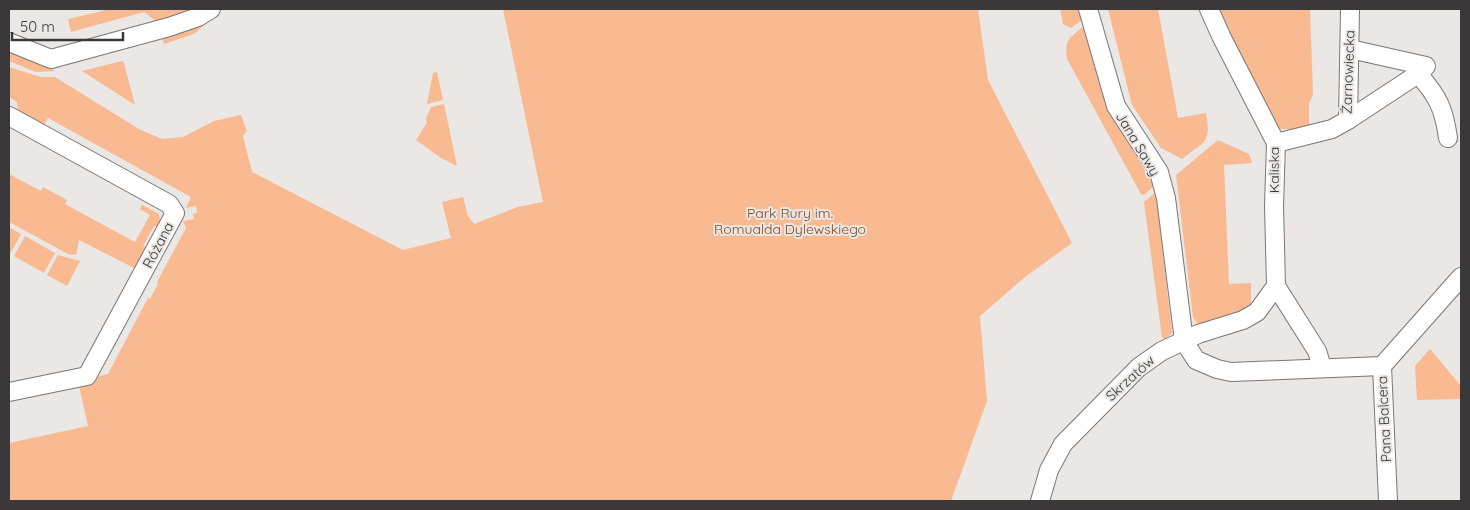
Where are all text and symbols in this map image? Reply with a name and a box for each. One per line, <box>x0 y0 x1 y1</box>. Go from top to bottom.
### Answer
scale bar <box>12 10 124 42</box>
text: 50 m <box>20 17 55 36</box>
street label: Żarnowiecka <box>1338 30 1358 114</box>
street label: Jana Sawy <box>1112 109 1164 179</box>
street label: Kaliska <box>1265 147 1283 193</box>
park label: Park Rury im. Romualda Dylewskiego <box>714 204 866 238</box>
street label: Różana <box>138 219 178 271</box>
street label: Skrzatów <box>1102 351 1159 405</box>
street label: Pana Balcera <box>1373 375 1395 463</box>

